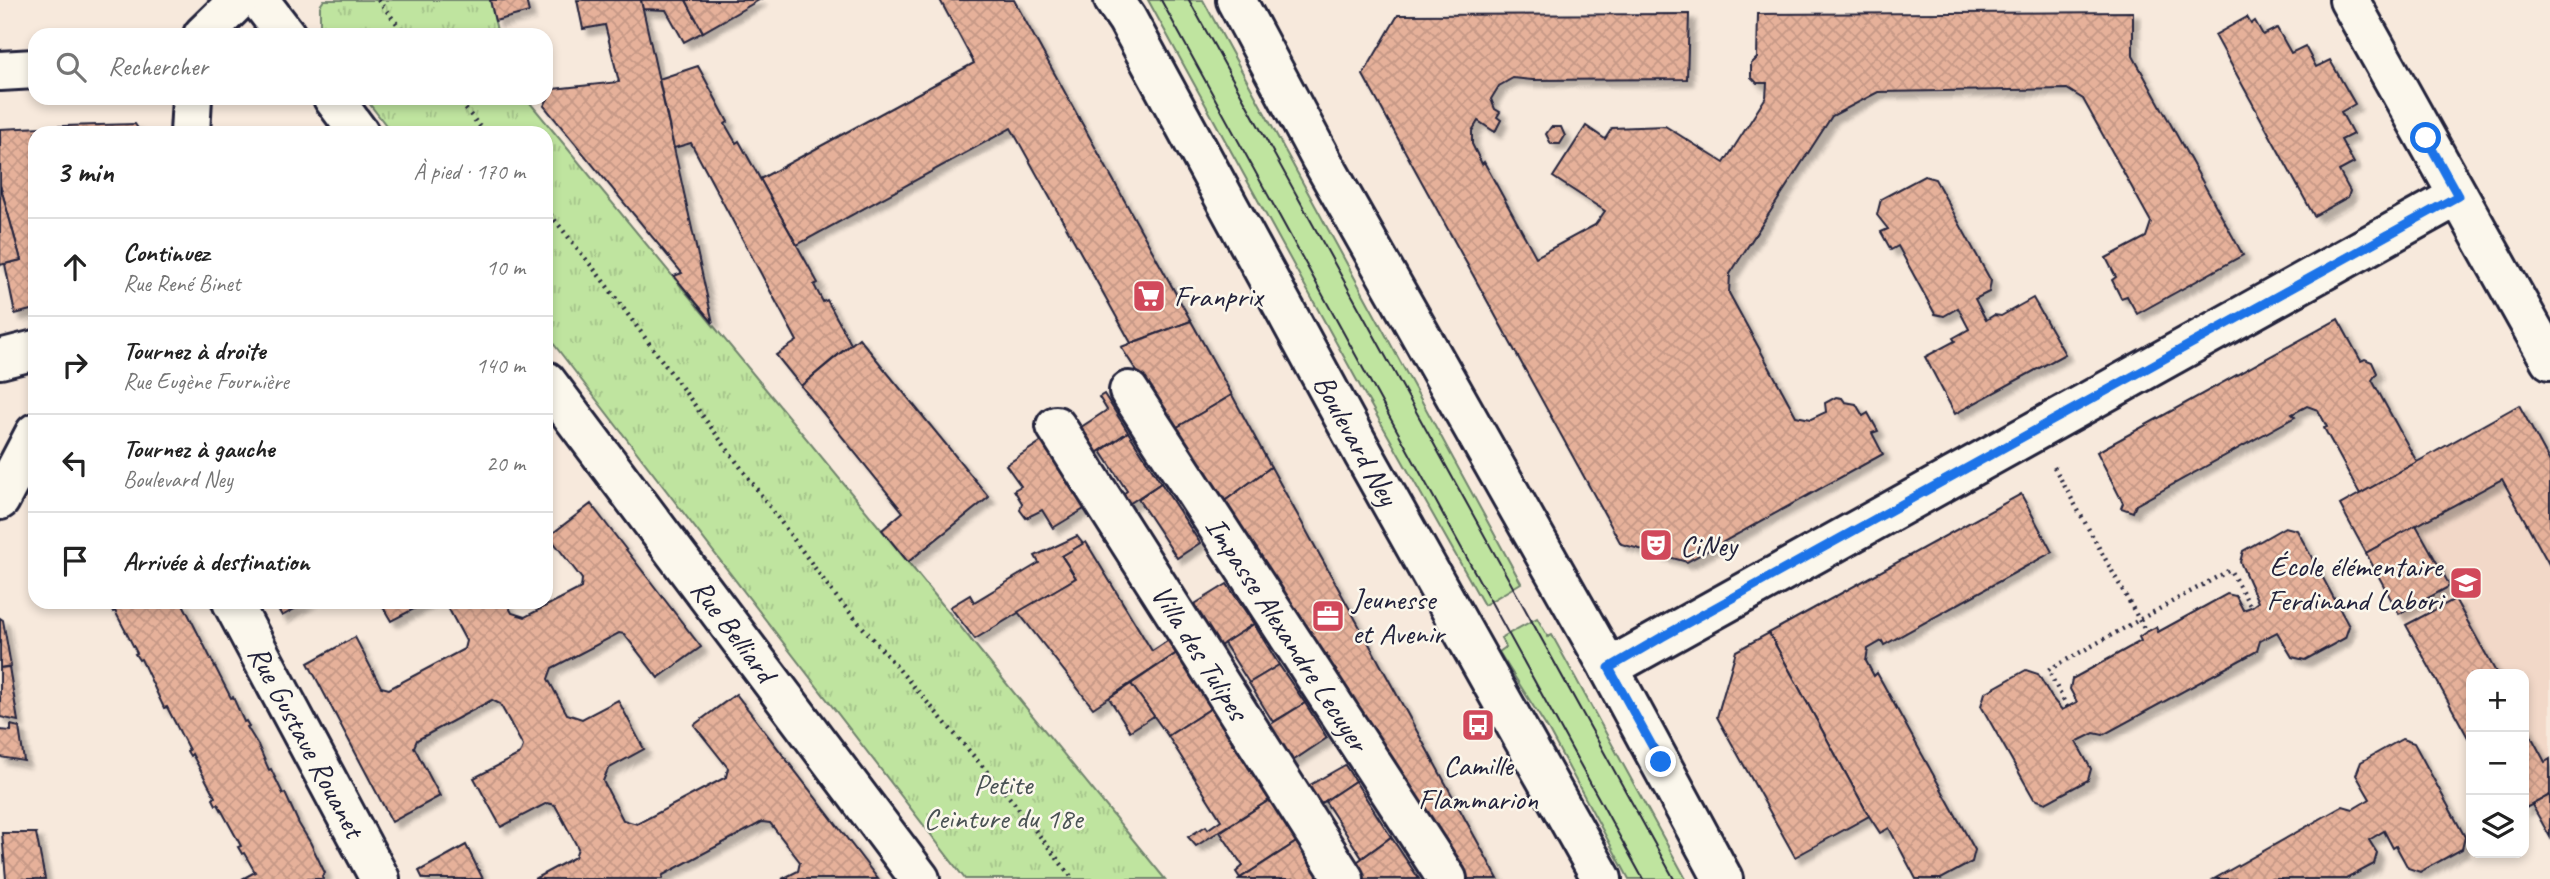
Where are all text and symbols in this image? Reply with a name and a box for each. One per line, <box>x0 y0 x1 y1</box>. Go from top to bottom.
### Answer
search box <box>28 28 553 105</box>
icon: search <box>52 48 90 86</box>
text: Rechercher <box>108 50 208 83</box>
route start <box>2410 122 2441 153</box>
text: 3 min <box>56 153 113 191</box>
text: À pied · 170 m <box>413 157 525 186</box>
text: Continuez <box>123 236 209 269</box>
icon: ahead <box>56 248 94 286</box>
text: 10 m <box>486 253 525 282</box>
text: Rue René Binet <box>123 269 240 298</box>
supermarket icon: Franprix <box>1130 277 1168 315</box>
place label: Franprix <box>1174 277 1265 315</box>
text: Tournez à droite <box>123 334 265 367</box>
icon: right <box>56 346 94 384</box>
text: 140 m <box>476 351 525 380</box>
text: Rue Eugène Fournière <box>123 367 289 396</box>
street label: Boulevard Ney <box>1305 368 1408 513</box>
text: Tournez à gauche <box>123 432 274 465</box>
icon: left <box>56 444 94 482</box>
text: 20 m <box>486 449 525 478</box>
text: Boulevard Ney <box>123 465 233 494</box>
street label: Impasse Alexandre Lecuyer <box>1197 510 1379 760</box>
theatre icon: CiNey <box>1637 526 1675 564</box>
place label: CiNey <box>1680 526 1740 564</box>
icon: arrive <box>56 542 94 580</box>
text: Arrivée à destination <box>123 545 309 578</box>
place label: École élémentaire Ferdinand Labori <box>2267 547 2445 619</box>
school or university icon: École élémentaire Ferdinand Labori <box>2447 564 2485 602</box>
street label: Rue Belliard <box>682 572 787 693</box>
street label: Villa des Tulipes <box>1143 577 1258 729</box>
place label: Jeunesse et Avenir <box>1350 580 1447 652</box>
office icon: Jeunesse et Avenir <box>1309 597 1347 635</box>
street label: Rue Gustave Rouanet <box>240 639 375 847</box>
map controls <box>2466 669 2529 858</box>
button: + <box>2466 669 2529 732</box>
bus stop icon: Camille Flammarion <box>1459 706 1497 744</box>
button: − <box>2466 732 2529 795</box>
place label: Camille Flammarion <box>1418 746 1539 818</box>
route end <box>1645 746 1676 777</box>
park label: Petite Ceinture du 18e <box>924 765 1085 837</box>
button: layers <box>2466 795 2529 858</box>

